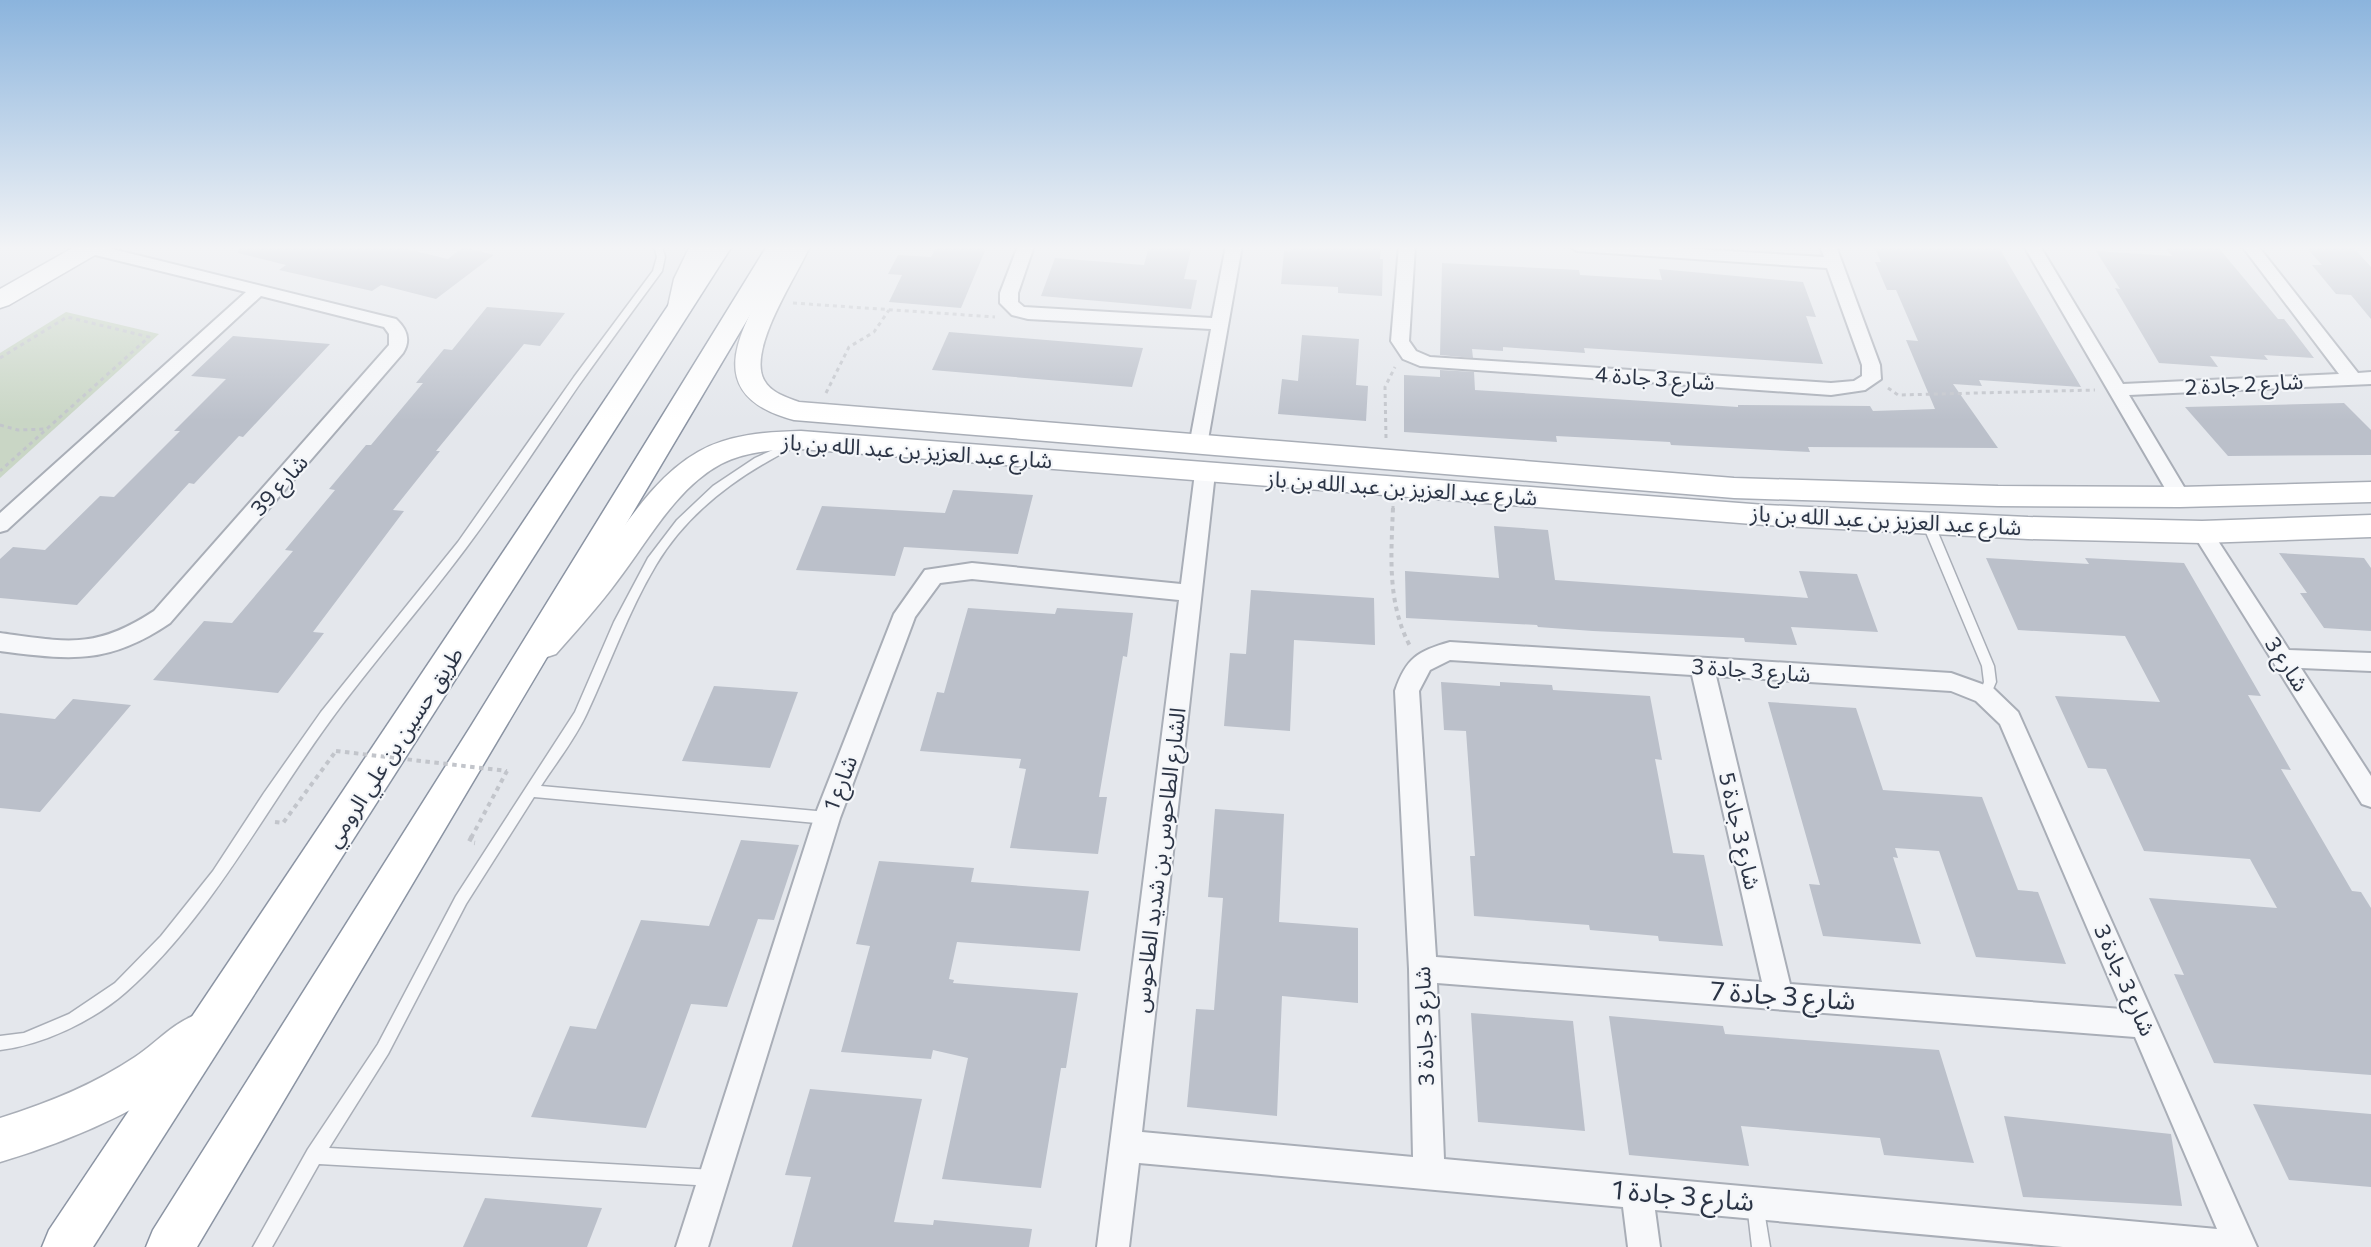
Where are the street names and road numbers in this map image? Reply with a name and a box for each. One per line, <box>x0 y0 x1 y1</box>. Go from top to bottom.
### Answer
street label: شارع 3 جادة 4 <box>1594 360 1716 399</box>
street label: شارع 2 جادة 2 <box>2184 367 2304 404</box>
street label: شارع عبد العزيز بن عبد الله بن باز <box>779 427 1053 477</box>
street label: شارع 39 <box>244 449 316 524</box>
street label: شارع عبد العزيز بن عبد الله بن باز <box>1264 464 1538 514</box>
street label: شارع عبد العزيز بن عبد الله بن باز <box>1749 499 2022 544</box>
street label: شارع 3 <box>2256 631 2315 698</box>
street label: طريق حسين بن علي الرومي <box>319 642 472 854</box>
street label: شارع 3 جادة 3 <box>1690 652 1812 691</box>
street label: الشارع الطاحوس بن شديد الطاحوس <box>1126 706 1195 1015</box>
street label: شارع 1 <box>817 752 866 815</box>
street label: شارع 3 جادة 5 <box>1710 770 1767 893</box>
street label: شارع 3 جادة 3 <box>2085 920 2162 1041</box>
street label: شارع 3 جادة 3 <box>1408 966 1443 1086</box>
street label: شارع 3 جادة 7 <box>1709 973 1857 1021</box>
street label: شارع 3 جادة 1 <box>1610 1172 1756 1222</box>

